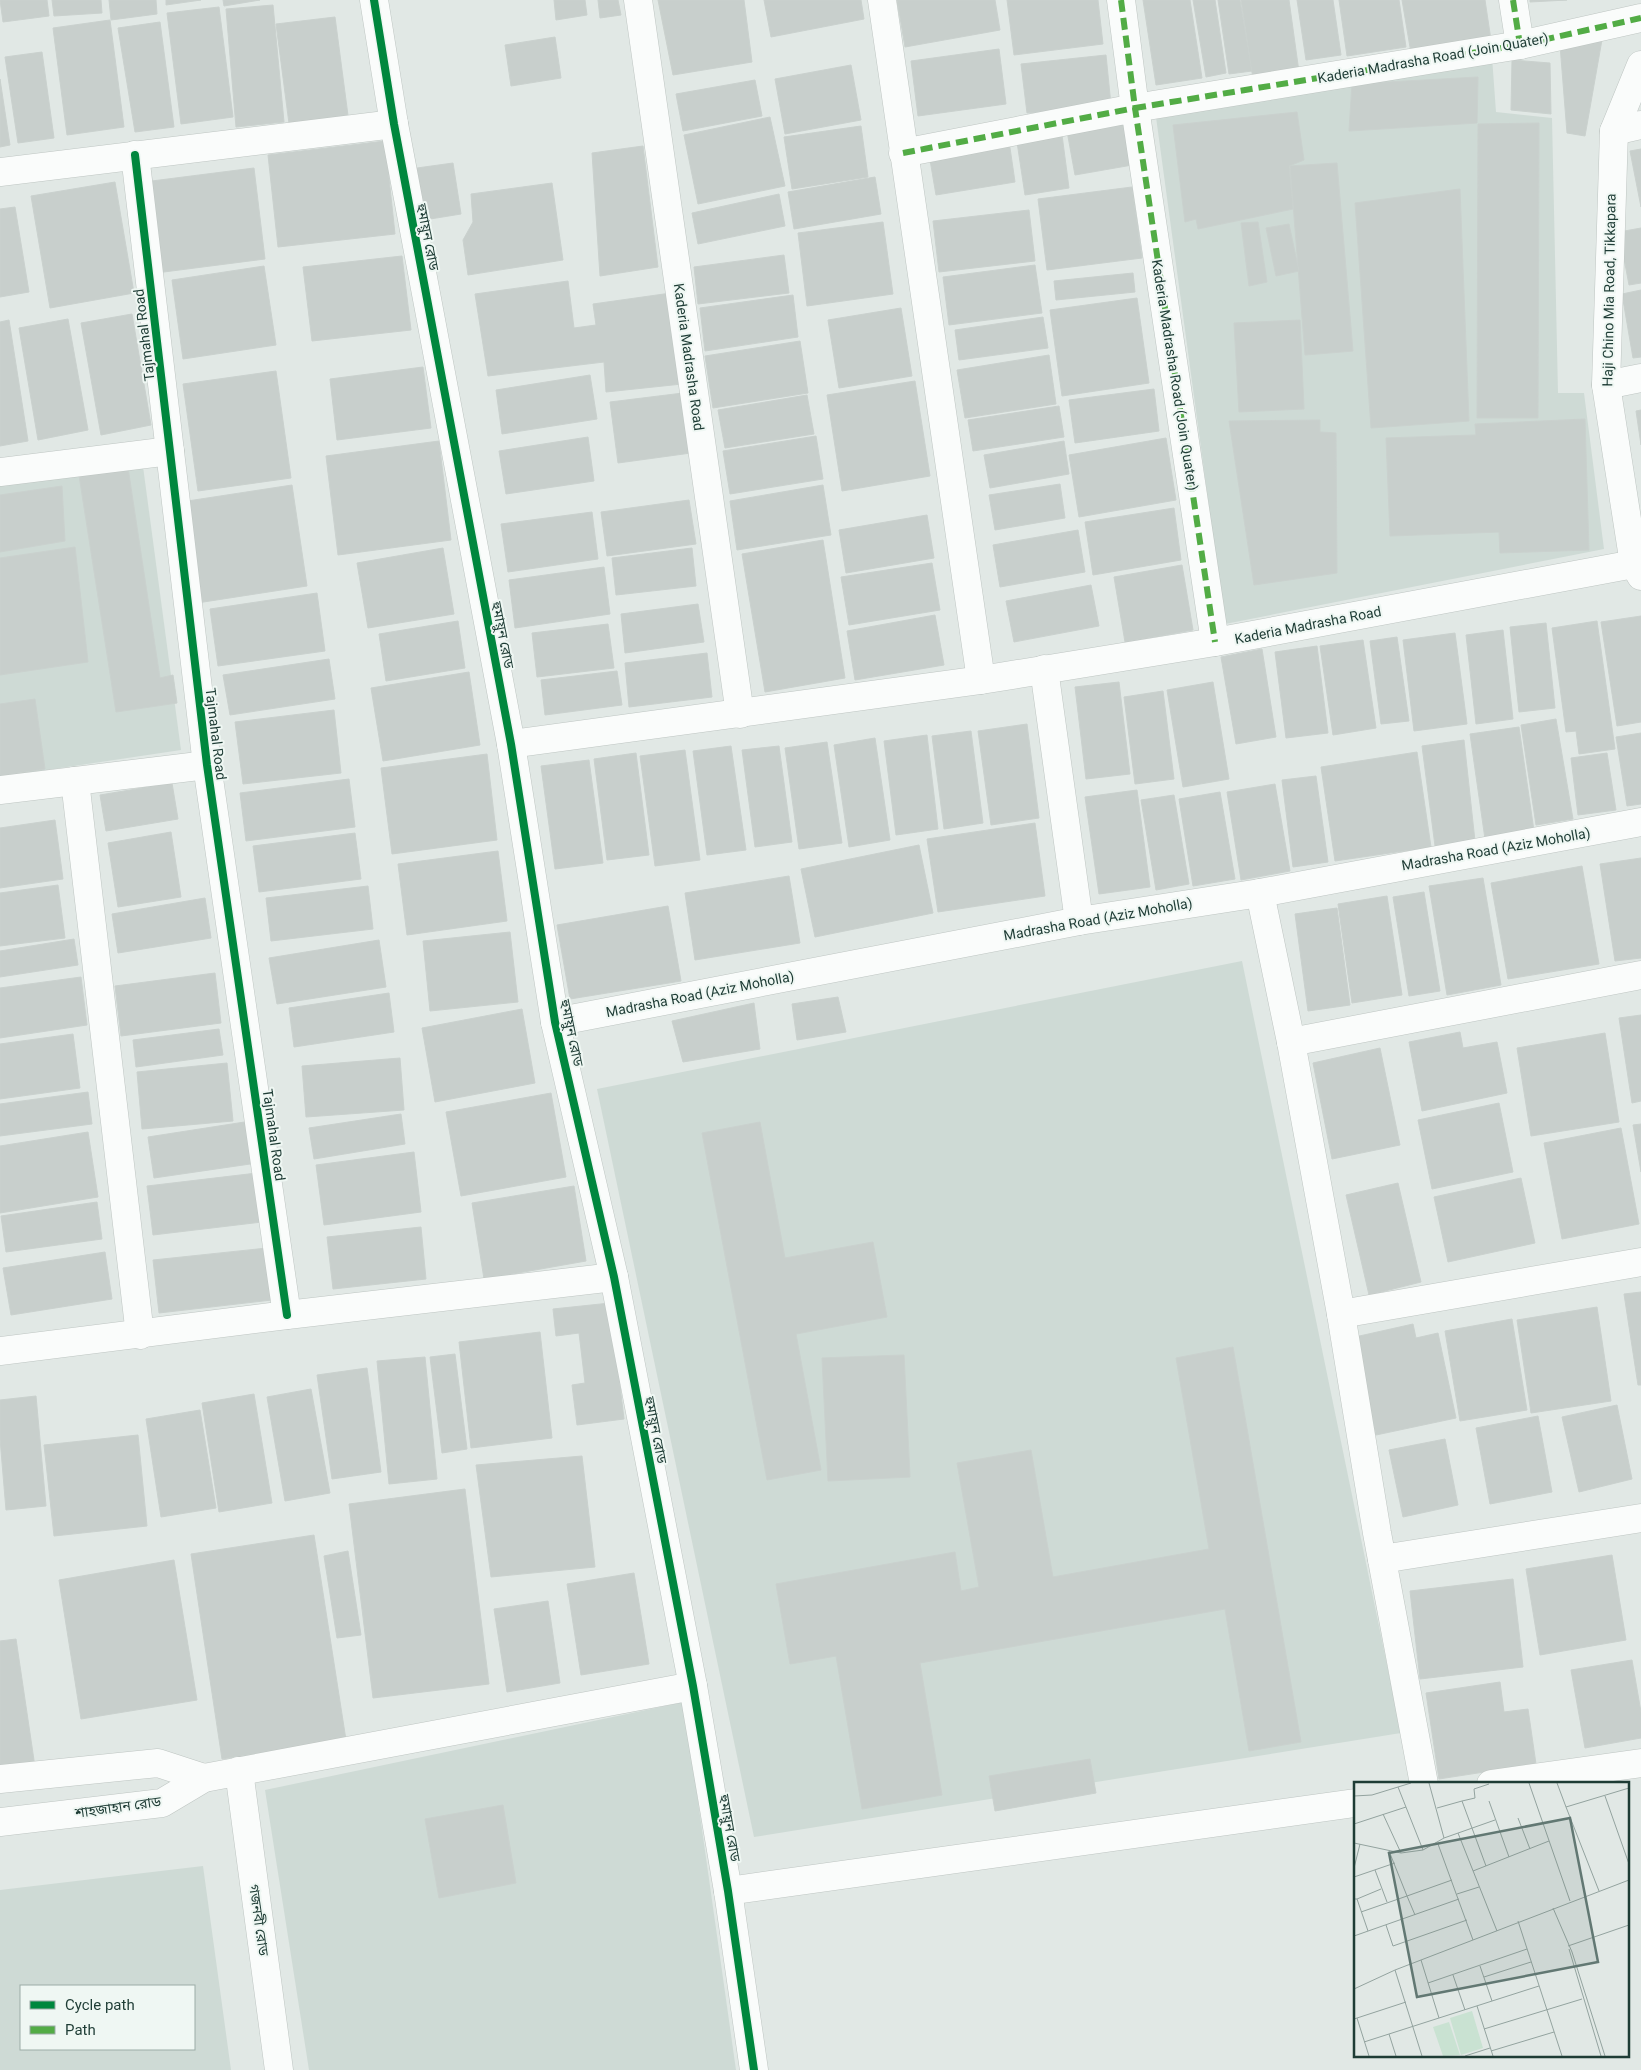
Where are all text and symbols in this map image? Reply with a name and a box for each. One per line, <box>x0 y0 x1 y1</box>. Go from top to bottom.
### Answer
street label: Kaderia Madrasha Road (Join Quater) <box>1316 30 1550 87</box>
street label: Haji Chino Mia Road, Tikkapara <box>1599 193 1619 387</box>
street label: হুমায়ুন রোড <box>412 201 443 273</box>
street label: Kaderia Madrasha Road (Join Quater) <box>1148 258 1201 492</box>
street label: Kaderia Madrasha Road <box>671 282 707 432</box>
street label: Tajmahal Road <box>130 288 158 382</box>
street label: হুমায়ুন রোড <box>487 599 518 671</box>
street label: Kaderia Madrasha Road <box>1233 603 1383 647</box>
street label: Tajmahal Road <box>202 687 230 781</box>
street label: Madrasha Road (Aziz Moholla) <box>1400 825 1592 874</box>
street label: Madrasha Road (Aziz Moholla) <box>1002 895 1194 944</box>
street label: Madrasha Road (Aziz Moholla) <box>605 968 796 1021</box>
street label: হুমায়ুন রোড <box>555 997 587 1069</box>
street label: Tajmahal Road <box>260 1088 288 1182</box>
street label: হুমায়ুন রোড <box>640 1394 671 1466</box>
inset map <box>1354 1782 1628 2058</box>
street label: হুমায়ুন রোড <box>714 1792 744 1864</box>
street label: শাহজাহান রোড <box>73 1793 163 1821</box>
street label: গজনবী রোড <box>246 1883 272 1958</box>
legend <box>20 1985 195 2050</box>
text: Cycle path <box>65 1996 135 2014</box>
text: Path <box>65 2021 96 2039</box>

